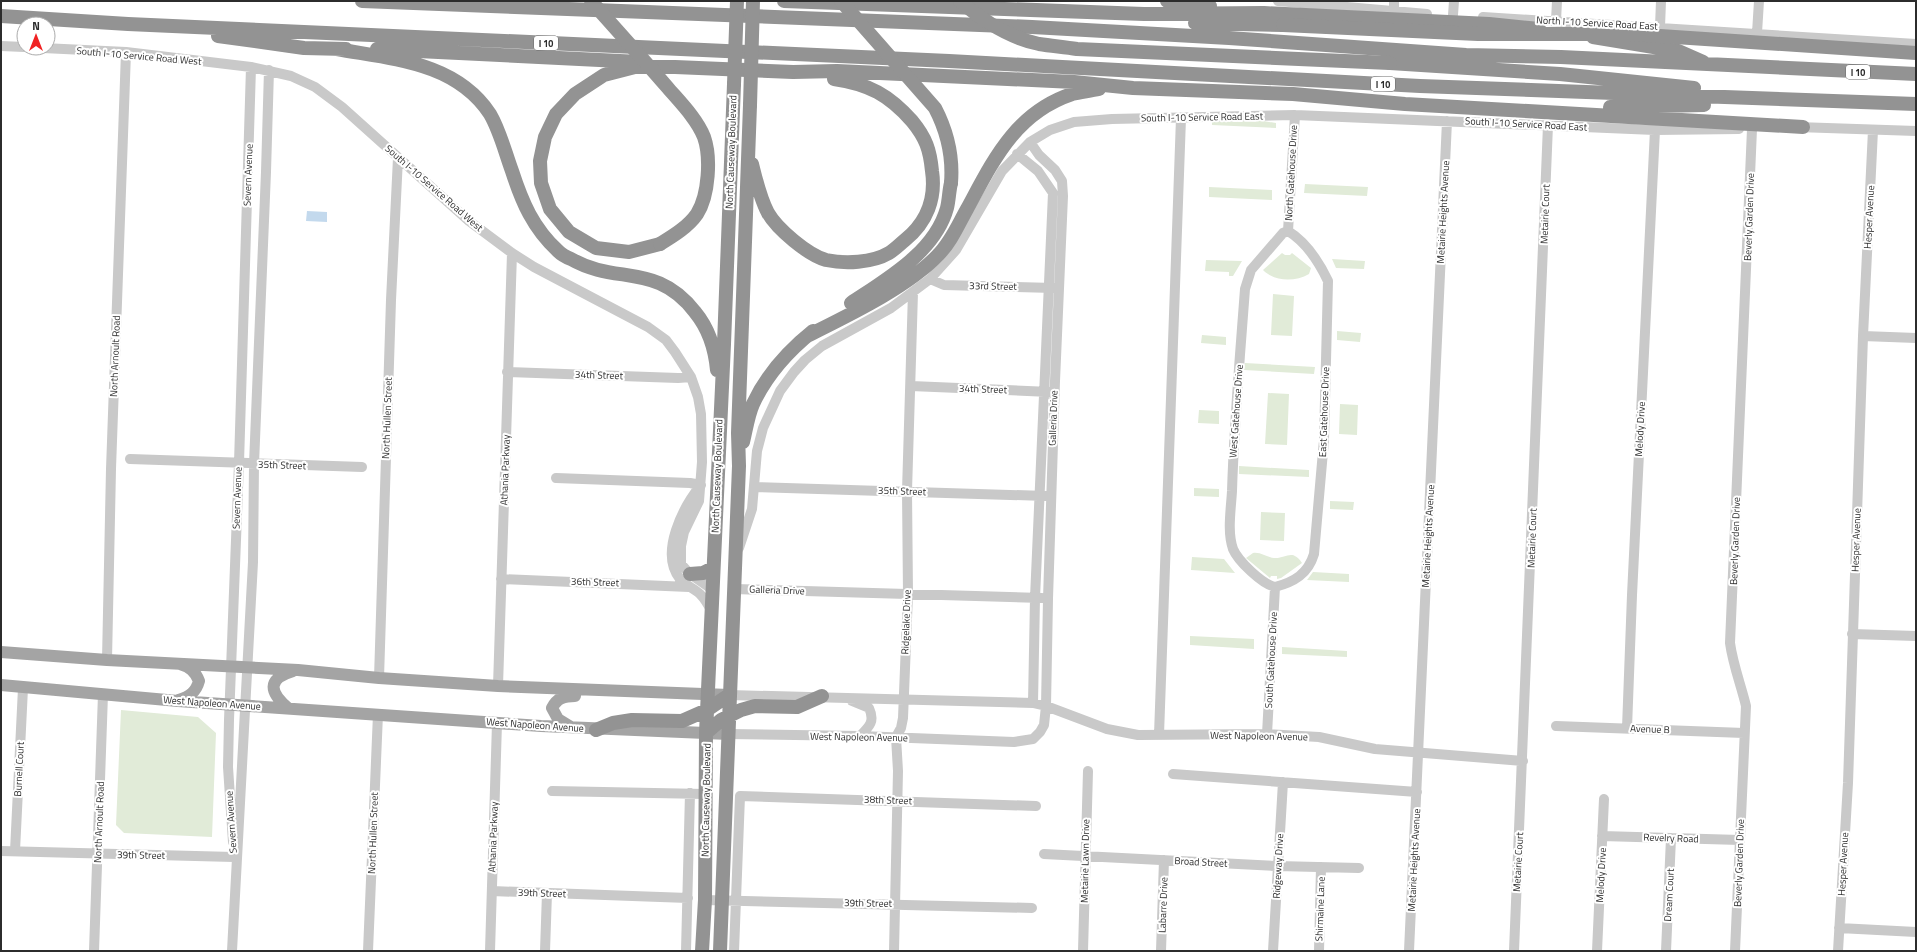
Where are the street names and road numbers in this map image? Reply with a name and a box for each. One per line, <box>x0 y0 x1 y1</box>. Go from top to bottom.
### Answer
street label: North I-10 Service Road East <box>1536 12 1659 34</box>
road number: I 10 <box>534 36 558 50</box>
street label: South I-10 Service Road West <box>76 43 203 69</box>
road number: I 10 <box>1846 65 1870 79</box>
road number: I 10 <box>1371 77 1395 91</box>
street label: North Causeway Boulevard <box>722 95 740 209</box>
street label: South I-10 Service Road East <box>1141 108 1264 126</box>
street label: South I-10 Service Road East <box>1465 113 1588 135</box>
street label: North Gatehouse Drive <box>1281 125 1301 221</box>
street label: South I-10 Service Road West <box>382 141 487 235</box>
street label: Severn Avenue <box>239 144 257 206</box>
street label: Metairie Heights Avenue <box>1433 160 1453 264</box>
street label: Beverly Garden Drive <box>1740 173 1758 261</box>
street label: Metairie Court <box>1536 183 1554 244</box>
street label: Hesper Avenue <box>1860 185 1878 249</box>
street label: 33rd Street <box>969 278 1018 294</box>
street label: North Arnoult Road <box>106 315 124 397</box>
street label: West Gatehouse Drive <box>1225 364 1247 458</box>
street label: 34th Street <box>575 367 624 383</box>
street label: East Gatehouse Drive <box>1315 367 1333 457</box>
street label: North Hullen Street <box>378 376 396 459</box>
street label: 34th Street <box>959 381 1008 397</box>
street label: Galleria Drive <box>1045 390 1061 446</box>
street label: Melody Drive <box>1631 401 1649 457</box>
street label: North Causeway Boulevard <box>708 419 726 533</box>
street label: Athania Parkway <box>496 434 514 506</box>
street label: 35th Street <box>258 457 307 473</box>
street label: Severn Avenue <box>228 467 246 529</box>
street label: 35th Street <box>878 483 927 499</box>
street label: Metairie Heights Avenue <box>1418 484 1438 588</box>
street label: Beverly Garden Drive <box>1726 497 1744 585</box>
street label: Metairie Court <box>1523 507 1541 568</box>
street label: Hesper Avenue <box>1847 508 1865 572</box>
street label: 36th Street <box>571 574 620 590</box>
street label: Galleria Drive <box>749 582 805 598</box>
street label: Ridgelake Drive <box>897 589 915 655</box>
street label: South Gatehouse Drive <box>1261 611 1281 709</box>
street label: West Napoleon Avenue <box>163 692 261 714</box>
street label: West Napoleon Avenue <box>486 714 584 736</box>
street label: Avenue B <box>1630 721 1670 737</box>
street label: West Napoleon Avenue <box>1210 728 1308 744</box>
street label: West Napoleon Avenue <box>810 729 908 745</box>
street label: Burnell Court <box>10 741 28 797</box>
street label: North Causeway Boulevard <box>698 743 714 857</box>
street label: North Arnoult Road <box>90 781 108 863</box>
street label: Severn Avenue <box>221 790 241 854</box>
street label: North Hullen Street <box>364 791 382 874</box>
street label: 38th Street <box>864 792 913 808</box>
street label: Athania Parkway <box>484 801 502 873</box>
street label: Metairie Heights Avenue <box>1404 808 1424 912</box>
street label: Metairie Lawn Drive <box>1077 819 1093 903</box>
street label: Beverly Garden Drive <box>1730 819 1748 907</box>
street label: Revelry Road <box>1643 830 1699 846</box>
street label: Metairie Court <box>1509 831 1527 892</box>
street label: Hesper Avenue <box>1834 832 1852 896</box>
street label: Ridgeway Drive <box>1269 833 1287 899</box>
street label: 39th Street <box>117 847 166 863</box>
street label: Melody Drive <box>1592 847 1610 903</box>
street label: Broad Street <box>1174 853 1228 871</box>
street label: Dream Court <box>1660 867 1678 922</box>
street label: Shirmaine Lane <box>1311 876 1329 942</box>
street label: Labarre Drive <box>1155 877 1171 933</box>
street label: 39th Street <box>518 885 567 901</box>
street label: 39th Street <box>844 895 893 911</box>

